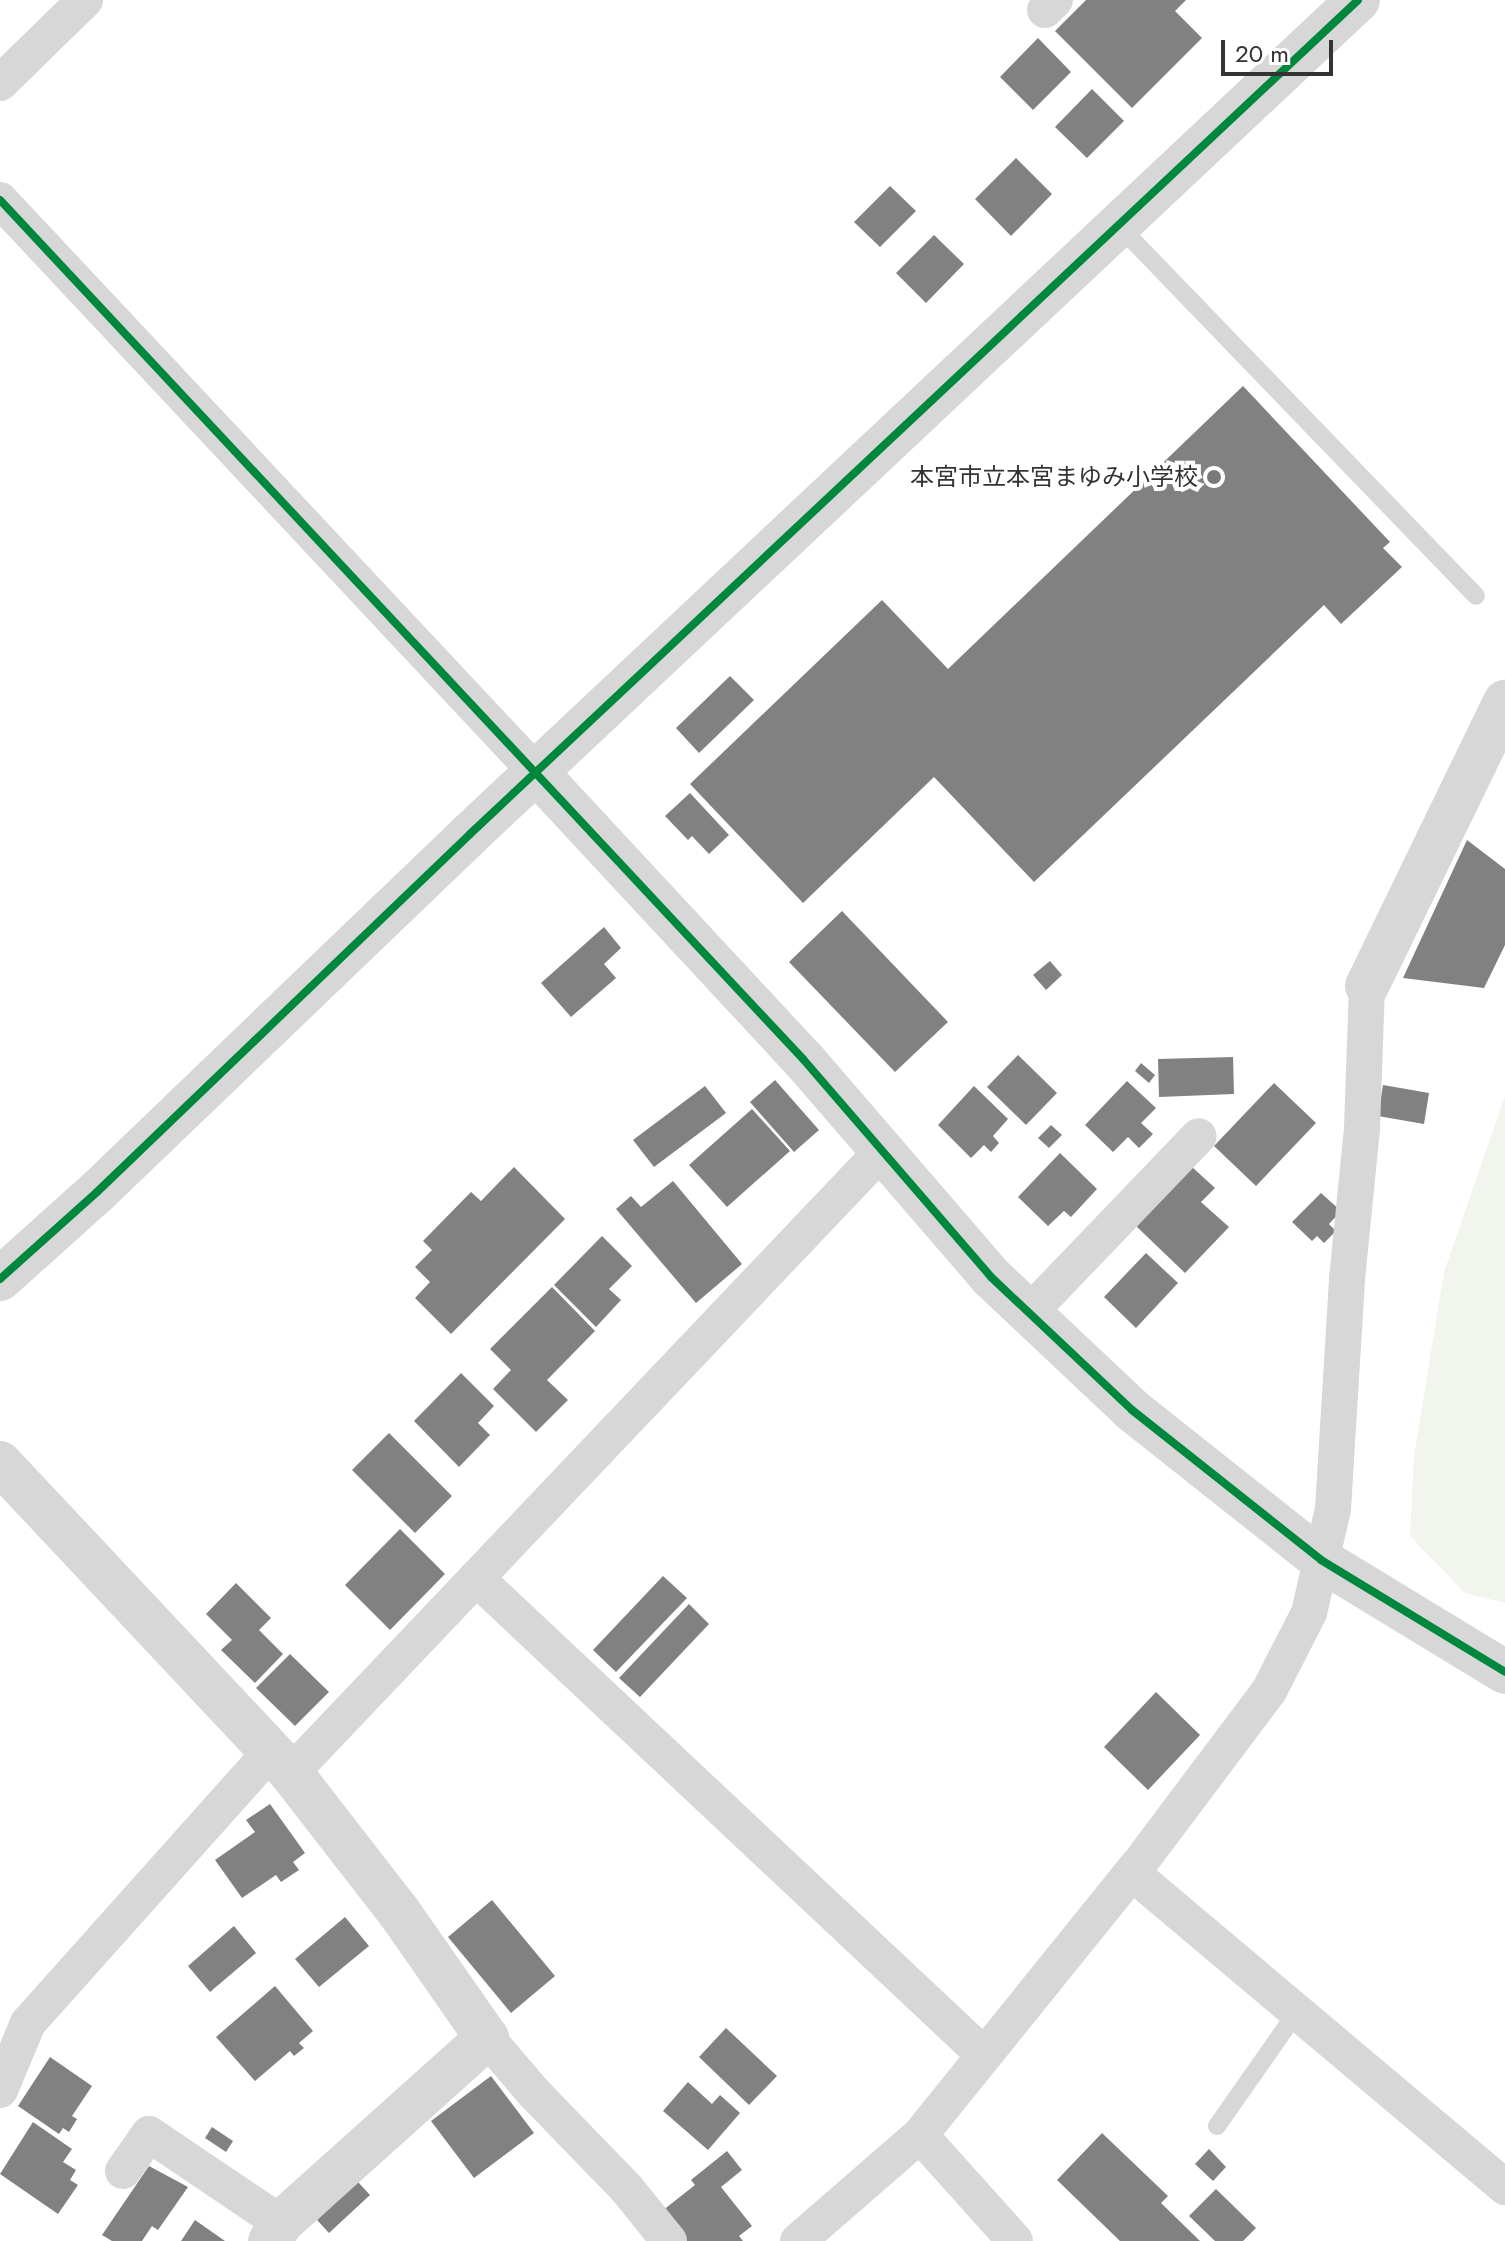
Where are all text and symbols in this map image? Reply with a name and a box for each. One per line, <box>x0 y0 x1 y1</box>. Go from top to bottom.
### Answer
scale bar <box>1225 24 1337 74</box>
text: 20 m <box>1235 36 1289 71</box>
place label: 本宮市立本宮まゆみ小学校 <box>910 463 1198 491</box>
marker: 本宮市立本宮まゆみ小学校 <box>1205 468 1223 486</box>

